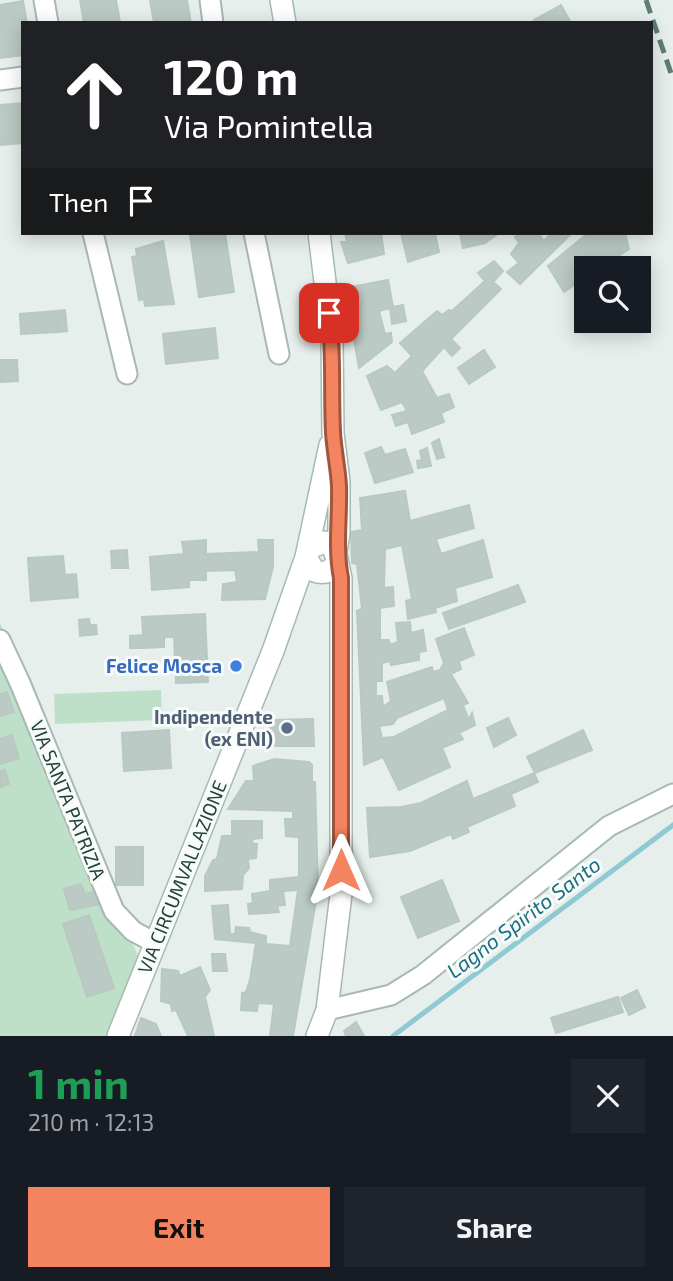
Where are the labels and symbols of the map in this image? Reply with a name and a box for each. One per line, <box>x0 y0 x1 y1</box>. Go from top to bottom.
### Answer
pin <box>299 283 359 343</box>
place label: Felice Mosca <box>106 654 222 677</box>
marker: Felice Mosca <box>228 658 244 674</box>
place label: Indipendente (ex ENI) <box>154 705 273 750</box>
street label: VIA SANTA PATRIZIA <box>26 717 111 883</box>
marker: Indipendente (ex ENI) <box>279 720 295 736</box>
street label: VIA CIRCUMVALLAZIONE <box>132 777 231 977</box>
position arrow <box>304 833 378 907</box>
water label: Lagno Spirito Santo <box>441 851 605 983</box>

